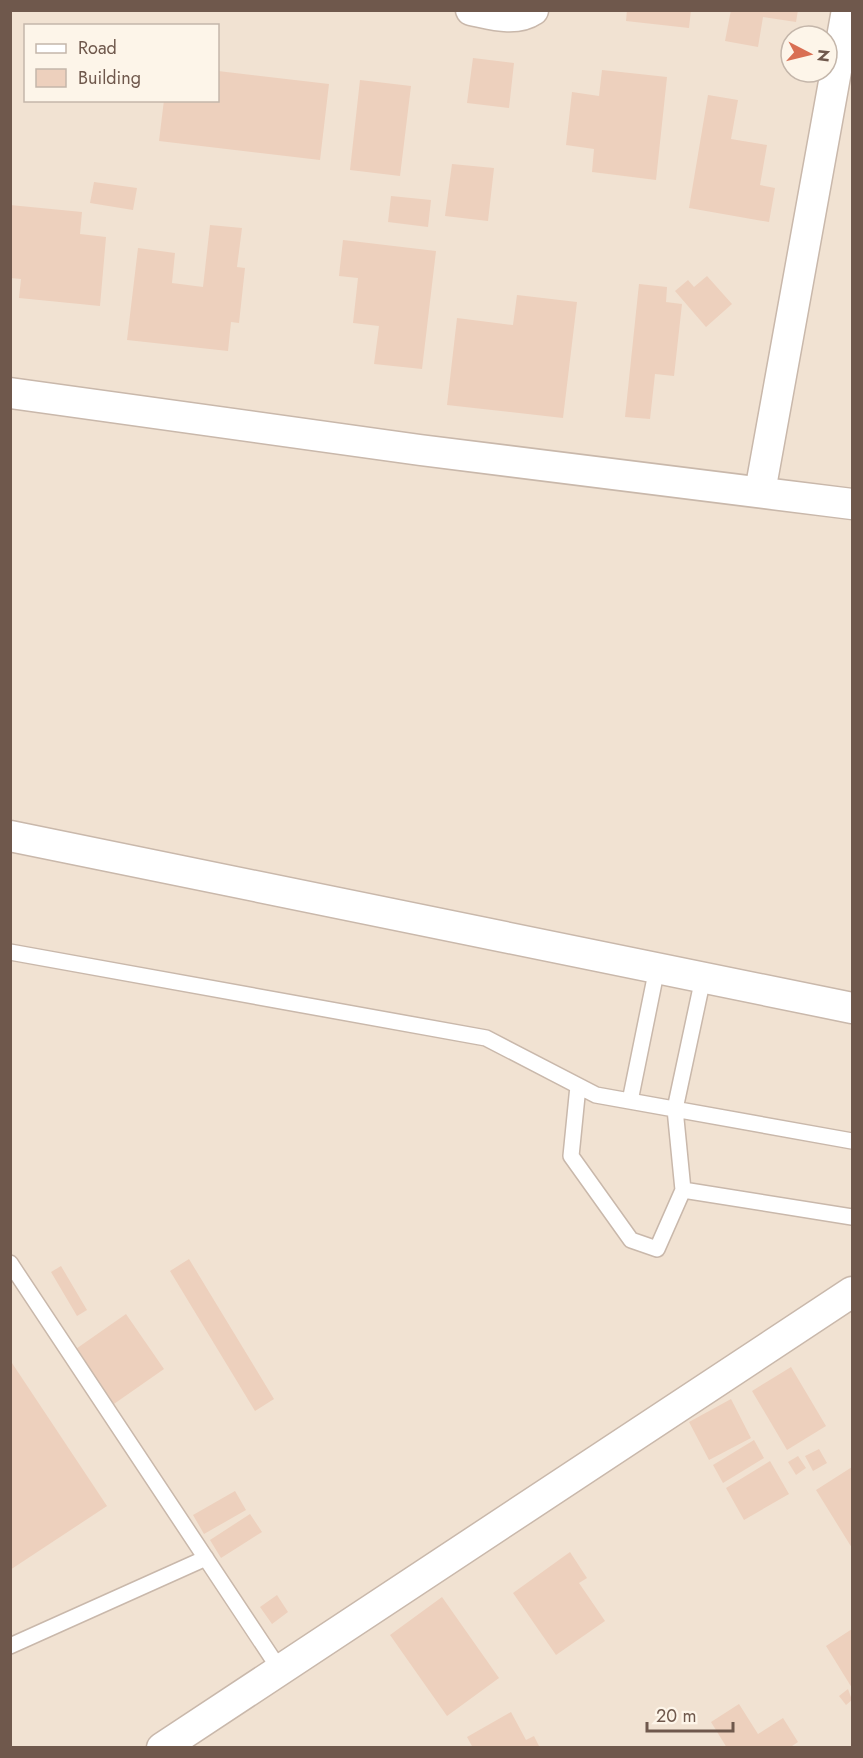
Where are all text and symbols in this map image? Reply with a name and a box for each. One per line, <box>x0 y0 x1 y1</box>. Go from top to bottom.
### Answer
legend <box>24 24 219 102</box>
north arrow <box>779 24 839 84</box>
text: Road <box>78 35 117 61</box>
text: N <box>811 48 836 63</box>
text: Building <box>78 65 141 91</box>
scale bar <box>647 1695 732 1733</box>
text: 20 m <box>656 1703 696 1729</box>

